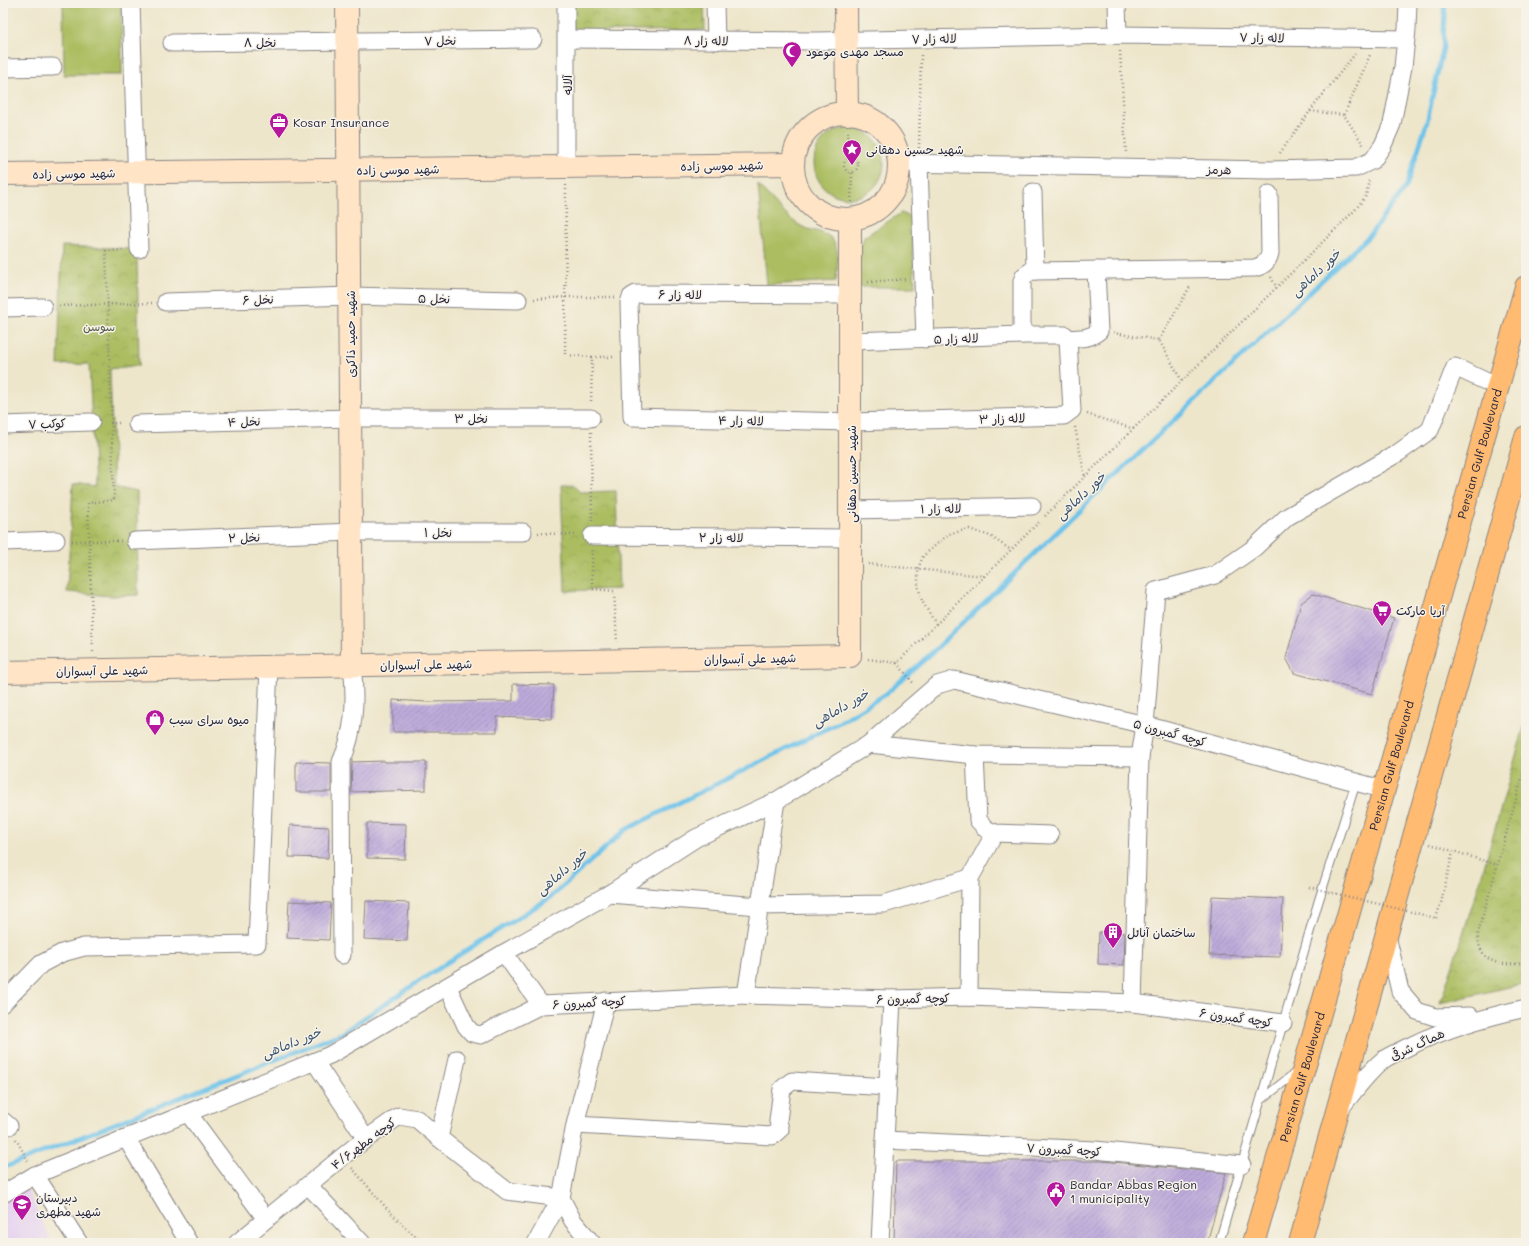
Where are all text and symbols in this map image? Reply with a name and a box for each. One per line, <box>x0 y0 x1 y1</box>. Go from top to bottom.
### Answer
street label: لاله زار ۷ <box>1239 29 1285 45</box>
street label: لاله زار ۷ <box>911 30 957 46</box>
street label: نخل ۷ <box>424 32 456 48</box>
street label: لاله زار ۸ <box>683 32 729 48</box>
street label: نخل ۸ <box>244 34 276 50</box>
mosque icon: مسجد مهدی موعود <box>781 40 803 68</box>
place label: مسجد مهدی موعود <box>806 43 904 60</box>
street label: آلاله <box>559 74 575 95</box>
office icon: Kosar Insurance <box>268 111 290 139</box>
place label: Kosar Insurance <box>293 114 390 130</box>
place icon: شهید حسین دهقانی <box>841 138 863 166</box>
place label: شهید حسین دهقانی <box>866 141 964 158</box>
street label: شهید موسی زاده <box>680 156 764 175</box>
street label: شهید موسی زاده <box>356 160 440 179</box>
street label: هرمز <box>1206 161 1232 177</box>
street label: شهید موسی زاده <box>32 164 116 183</box>
water label: خور داماهی <box>1286 244 1345 300</box>
street label: لاله زار ۶ <box>658 286 702 302</box>
street label: نخل ۶ <box>242 290 274 308</box>
street label: شهید حمید ذاکری <box>342 290 358 378</box>
street label: نخل ۵ <box>418 290 450 306</box>
park label: سوسن <box>83 318 115 334</box>
street label: لاله زار ۵ <box>933 329 979 347</box>
street label: Persian Gulf Boulevard <box>1453 386 1505 521</box>
street label: لاله زار ۳ <box>979 409 1025 427</box>
street label: نخل ۳ <box>454 410 488 426</box>
street label: نخل ۴ <box>227 412 261 430</box>
street label: لاله زار ۴ <box>718 412 764 428</box>
street label: کوکب ۷ <box>28 414 66 433</box>
street label: شهید حسین دهقانی <box>843 425 860 523</box>
water label: خور داماهی <box>1051 467 1110 523</box>
street label: لاله زار ۱ <box>920 500 962 516</box>
street label: نخل ۱ <box>424 524 452 540</box>
street label: نخل ۲ <box>228 528 260 546</box>
street label: لاله زار ۲ <box>699 529 743 545</box>
supermarket icon: آریا مارکت <box>1371 599 1393 627</box>
place label: آریا مارکت <box>1396 602 1446 618</box>
street label: شهید علی آبسواران <box>704 649 796 668</box>
street label: شهید علی آبسواران <box>380 655 472 674</box>
street label: شهید علی آبسواران <box>56 661 148 680</box>
water label: خور داماهی <box>809 684 873 731</box>
street label: Persian Gulf Boulevard <box>1365 698 1417 832</box>
shop icon: میوه سرای سیب <box>144 708 166 736</box>
place label: میوه سرای سیب <box>169 711 249 728</box>
street label: کوچه گمبرون ۵ <box>1132 715 1208 750</box>
water label: خور داماهی <box>532 843 592 899</box>
building icon: ساختمان آنائل <box>1102 921 1124 949</box>
place label: ساختمان آنائل <box>1127 924 1195 940</box>
street label: کوچه گمبرون ۶ <box>876 989 950 1008</box>
street label: کوچه گمبرون ۶ <box>552 992 626 1013</box>
street label: کوچه گمبرون ۶ <box>1198 1004 1274 1031</box>
street label: Persian Gulf Boulevard <box>1275 1010 1328 1144</box>
water label: خور داماهی <box>259 1022 324 1062</box>
street label: هماگ شرقی <box>1387 1024 1447 1064</box>
street label: کوچه مطهر۴/۶ <box>327 1113 399 1173</box>
street label: کوچه گمبرون ۷ <box>1026 1139 1102 1160</box>
place label: Bandar Abbas Region 1 municipality <box>1070 1176 1197 1206</box>
public building icon: Bandar Abbas Region 1 municipality <box>1045 1180 1067 1208</box>
place label: دبیرستان شهید مطهری <box>36 1189 101 1219</box>
school or university icon: دبیرستان شهید مطهری <box>11 1193 33 1221</box>

